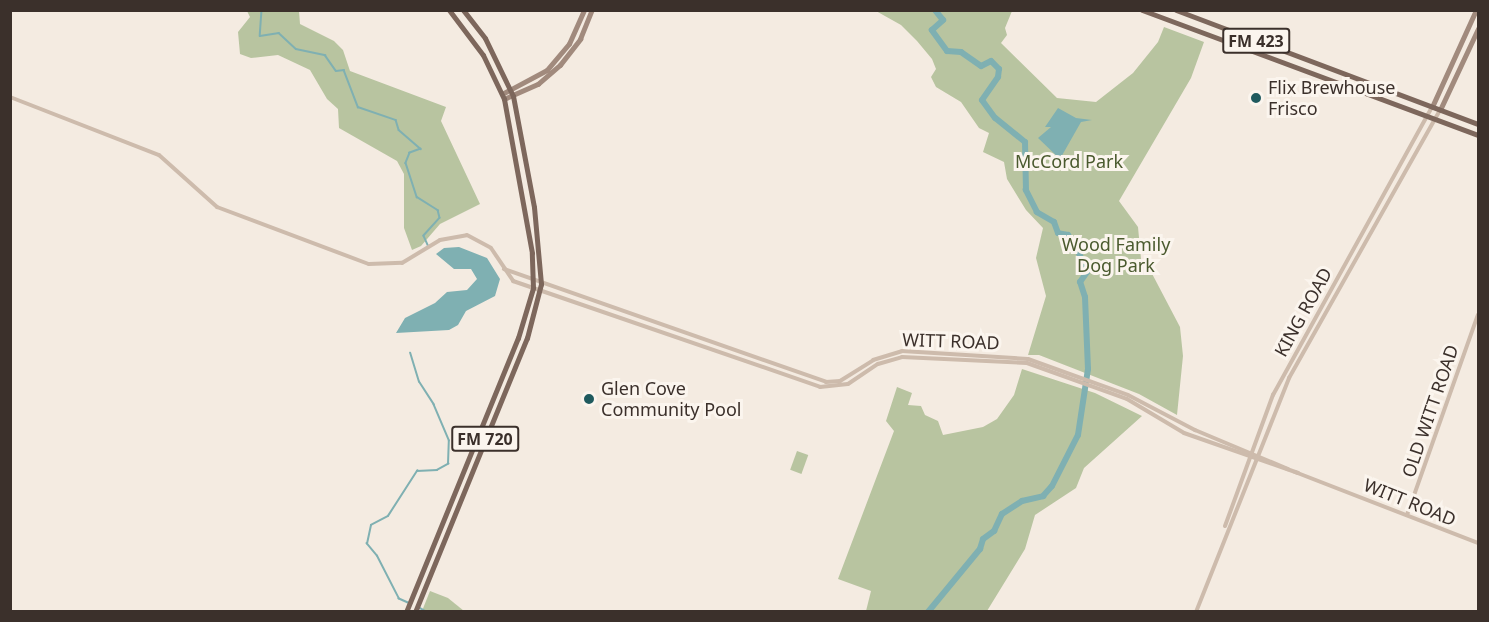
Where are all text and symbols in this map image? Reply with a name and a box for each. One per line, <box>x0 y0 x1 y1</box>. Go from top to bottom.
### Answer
road number: FM 423 <box>1222 28 1290 54</box>
place label: Flix Brewhouse Frisco <box>1268 77 1395 119</box>
marker: Flix Brewhouse Frisco <box>1249 91 1263 105</box>
park label: McCord Park <box>1015 150 1123 172</box>
park label: Wood Family Dog Park <box>1062 234 1170 276</box>
street label: KING ROAD <box>1270 264 1336 360</box>
street label: WITT ROAD <box>902 329 1000 353</box>
street label: OLD WITT ROAD <box>1397 342 1463 480</box>
place label: Glen Cove Community Pool <box>601 378 741 420</box>
marker: Glen Cove Community Pool <box>582 392 596 406</box>
road number: FM 720 <box>450 426 520 452</box>
street label: WITT ROAD <box>1361 474 1459 530</box>

